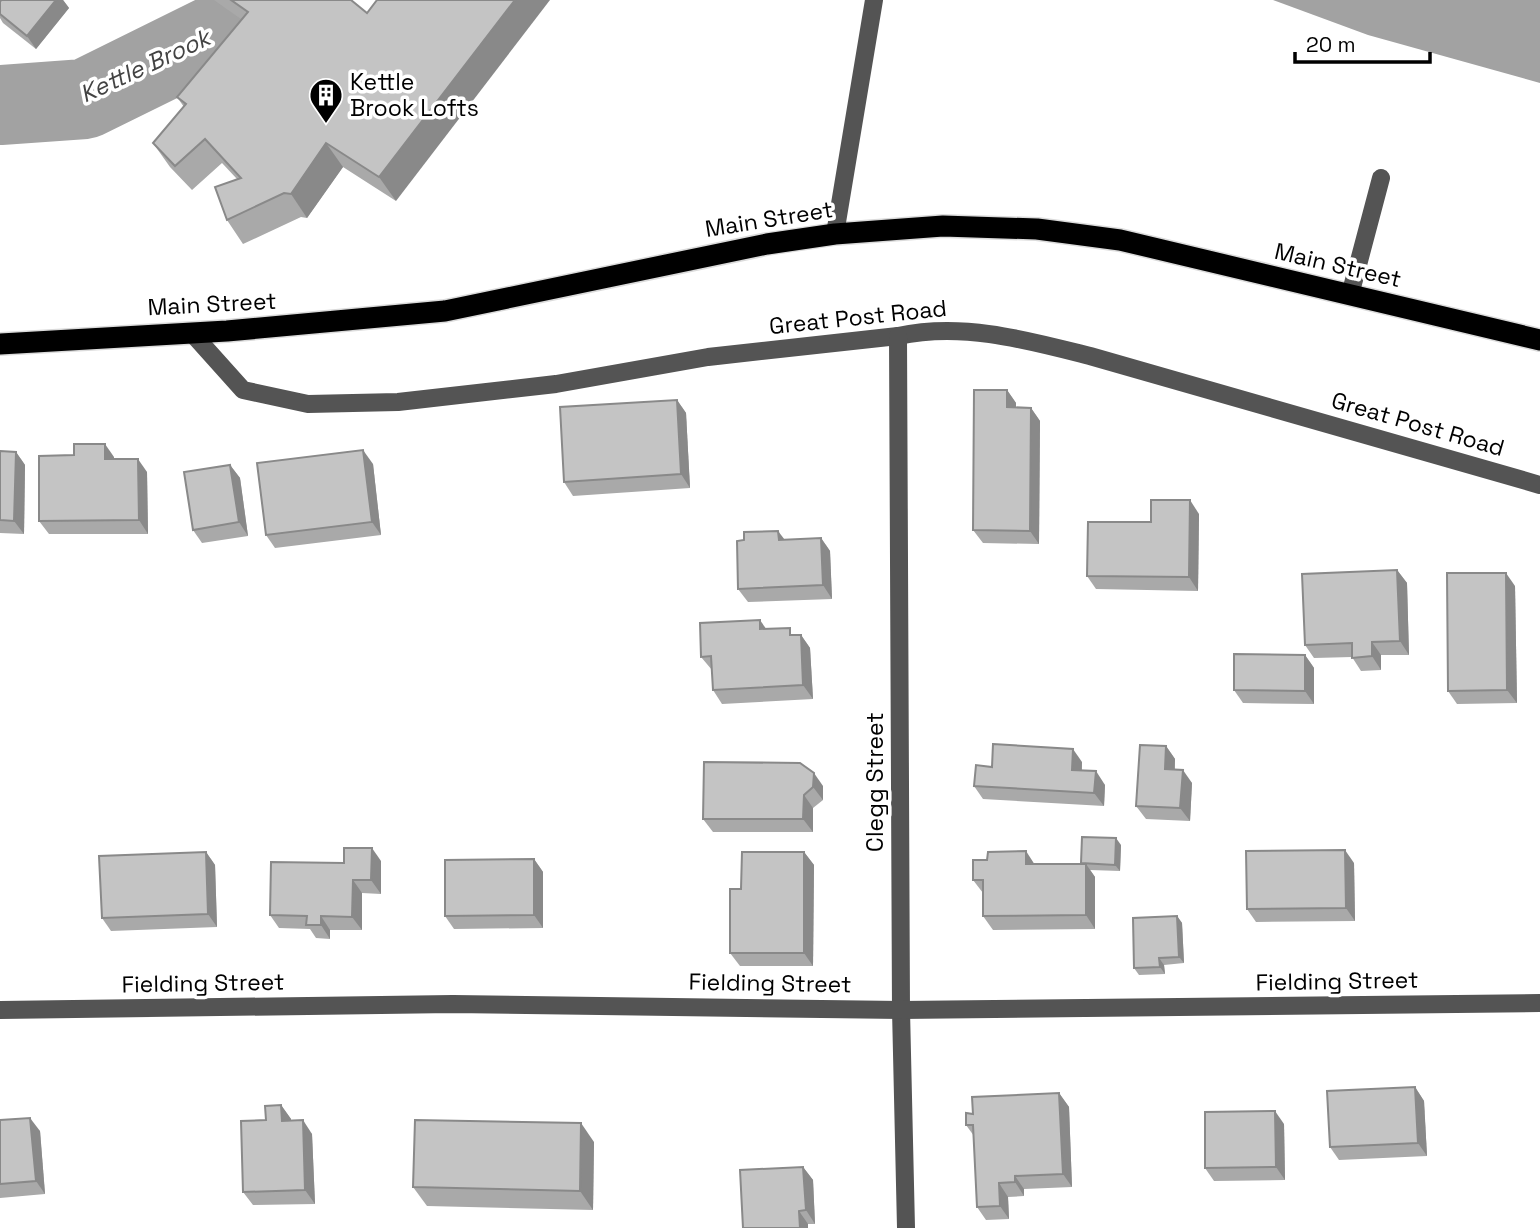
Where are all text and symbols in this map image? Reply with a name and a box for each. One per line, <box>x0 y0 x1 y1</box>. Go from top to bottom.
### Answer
water label: Kettle Brook <box>75 21 218 109</box>
scale bar <box>1295 21 1430 65</box>
text: 20 m <box>1306 31 1356 58</box>
place label: Kettle Brook Lofts <box>350 67 479 123</box>
building icon: Kettle Brook Lofts <box>307 76 345 125</box>
street label: Main Street <box>703 194 835 244</box>
street label: Main Street <box>1272 236 1404 294</box>
street label: Main Street <box>147 286 277 322</box>
street label: Great Post Road <box>768 293 948 341</box>
street label: Great Post Road <box>1328 385 1508 463</box>
street label: Clegg Street <box>860 712 890 852</box>
street label: Fielding Street <box>1255 965 1419 997</box>
street label: Fielding Street <box>121 967 285 999</box>
street label: Fielding Street <box>688 967 852 999</box>

